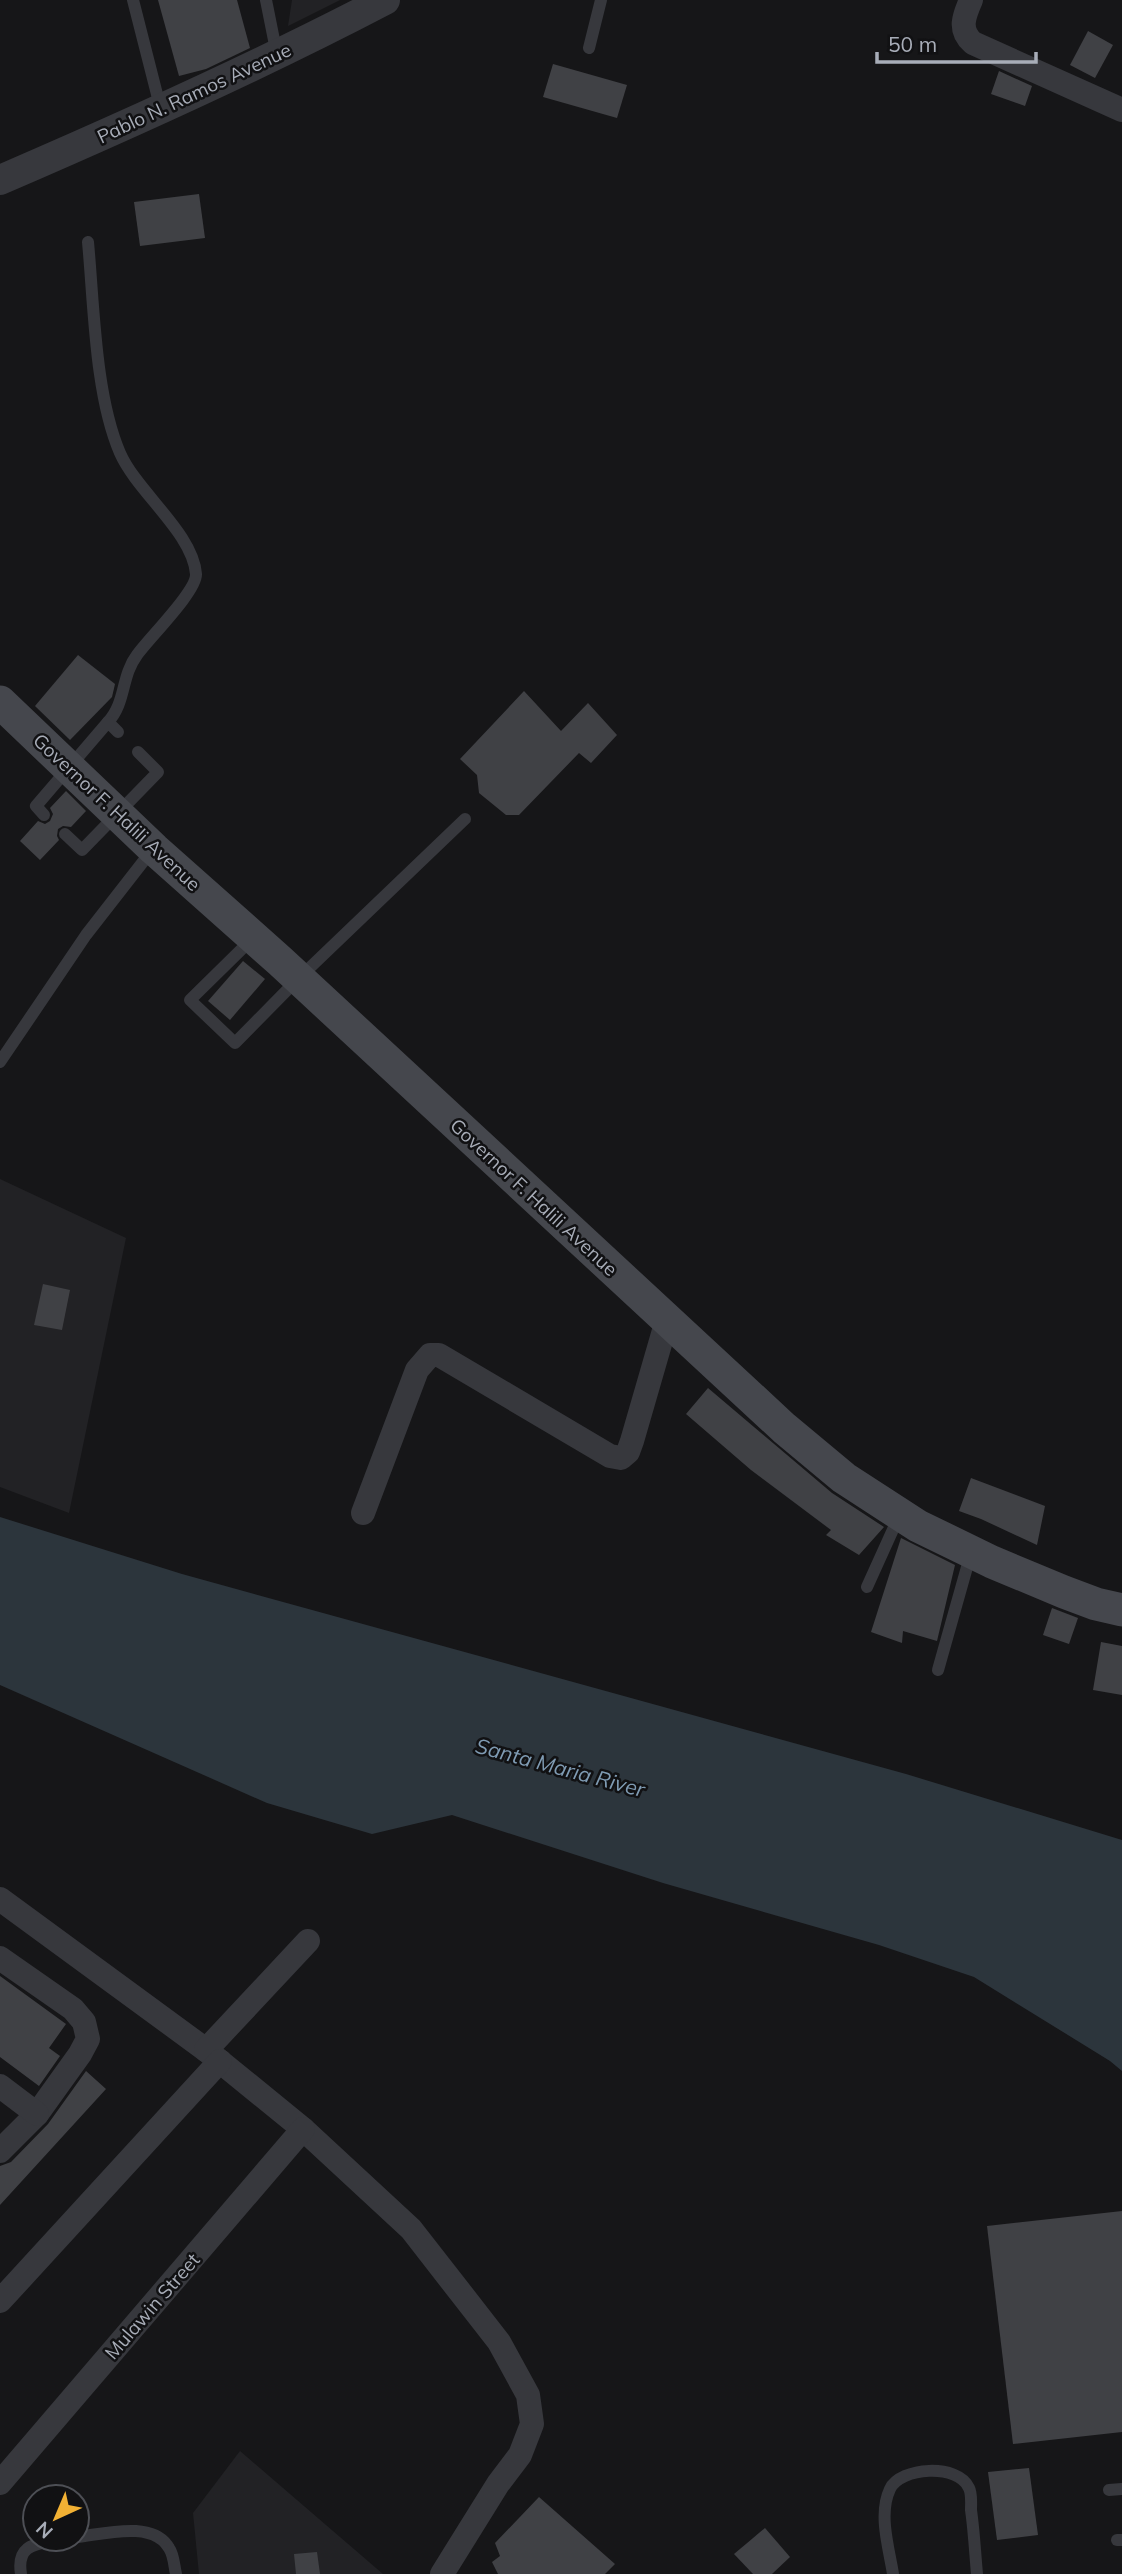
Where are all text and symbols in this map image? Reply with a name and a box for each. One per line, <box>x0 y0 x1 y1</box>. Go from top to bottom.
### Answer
scale bar <box>877 21 1036 65</box>
text: 50 m <box>888 31 937 57</box>
street label: Pablo N. Ramos Avenue <box>93 38 295 148</box>
street label: Governor F. Halili Avenue <box>28 728 206 896</box>
street label: Governor F. Halili Avenue <box>445 1113 623 1281</box>
water label: Santa Maria River <box>473 1732 649 1803</box>
street label: Mulawin Street <box>99 2248 205 2364</box>
north arrow <box>21 2483 91 2553</box>
text: N <box>31 2517 58 2544</box>

